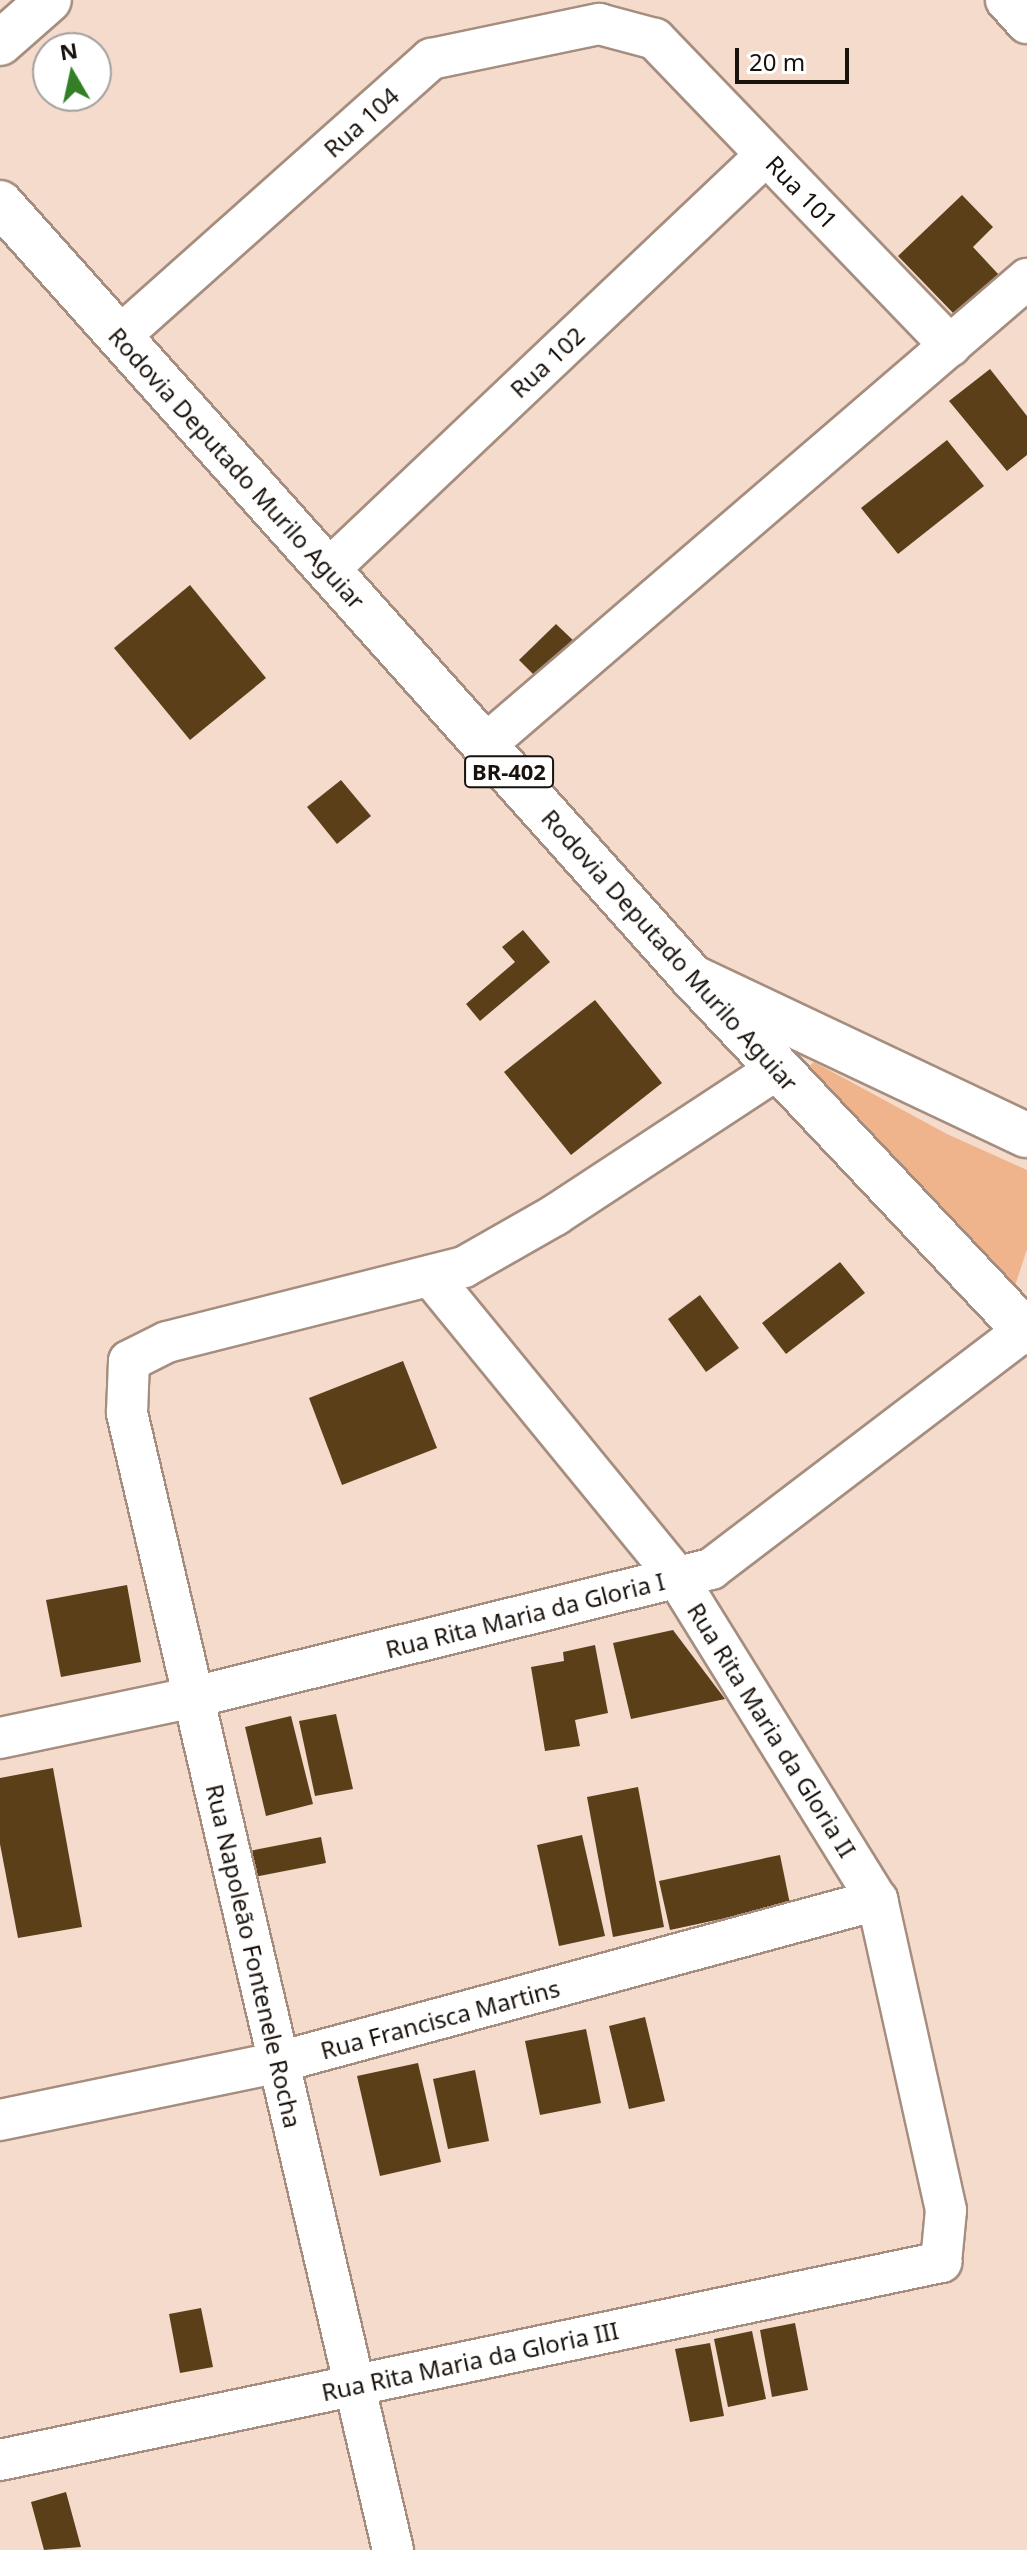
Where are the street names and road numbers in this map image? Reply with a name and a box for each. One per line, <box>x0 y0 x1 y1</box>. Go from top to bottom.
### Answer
street label: Rua 104 <box>318 81 404 163</box>
street label: Rua 101 <box>760 149 844 235</box>
street label: Rodovia Deputado Murilo Aguiar <box>103 321 371 615</box>
street label: Rua 102 <box>504 321 590 403</box>
road number: BR-402 <box>463 754 555 790</box>
street label: Rodovia Deputado Murilo Aguiar <box>536 803 804 1097</box>
street label: Rua Rita Maria da Gloria I <box>382 1566 668 1664</box>
street label: Rua Rita Maria da Gloria II <box>682 1597 862 1863</box>
street label: Rua Napoleão Fontenele Rocha <box>200 1781 308 2131</box>
street label: Rua Francisca Martins <box>317 1973 563 2065</box>
street label: Rua Rita Maria da Gloria III <box>319 2315 621 2407</box>

